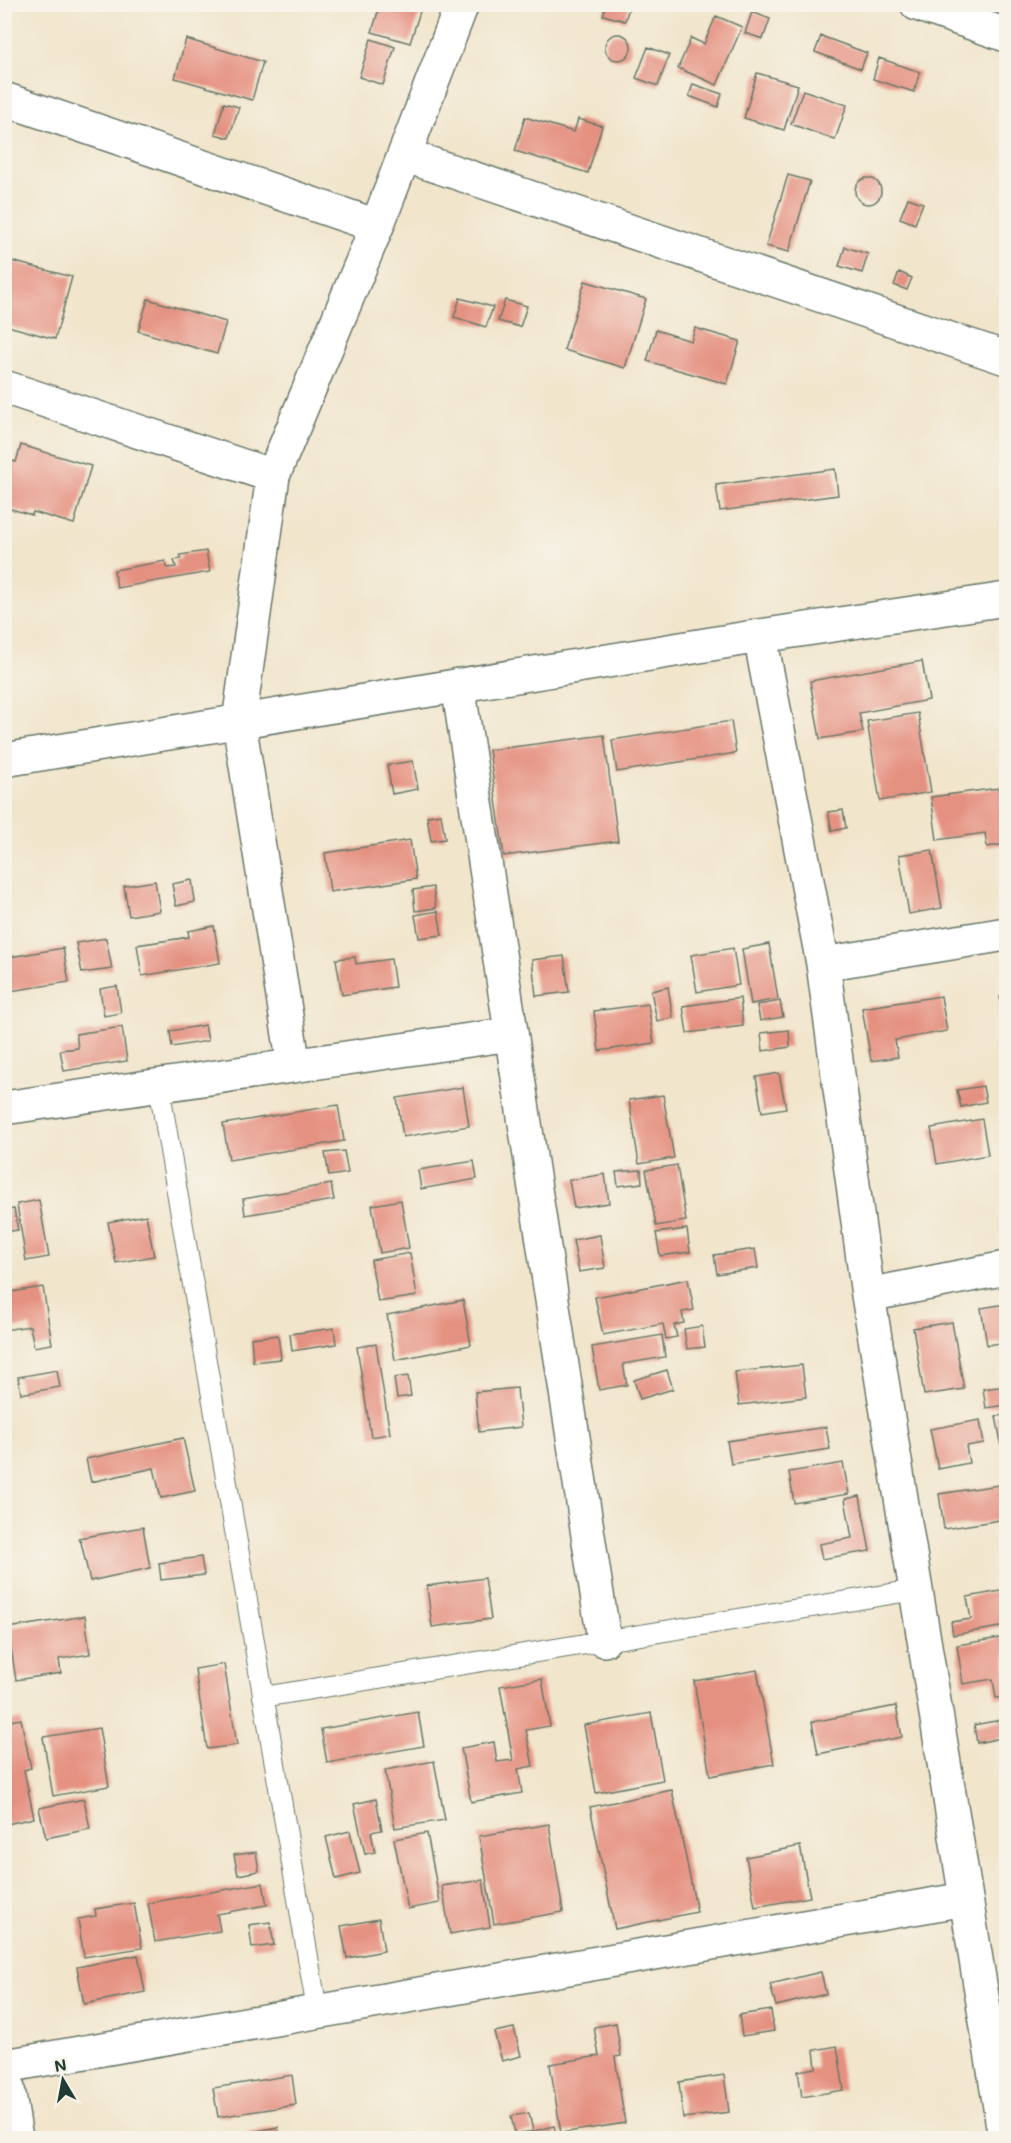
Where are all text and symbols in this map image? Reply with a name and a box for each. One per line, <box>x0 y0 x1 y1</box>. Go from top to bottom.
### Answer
north arrow <box>33 2050 93 2110</box>
text: N <box>52 2053 68 2076</box>

